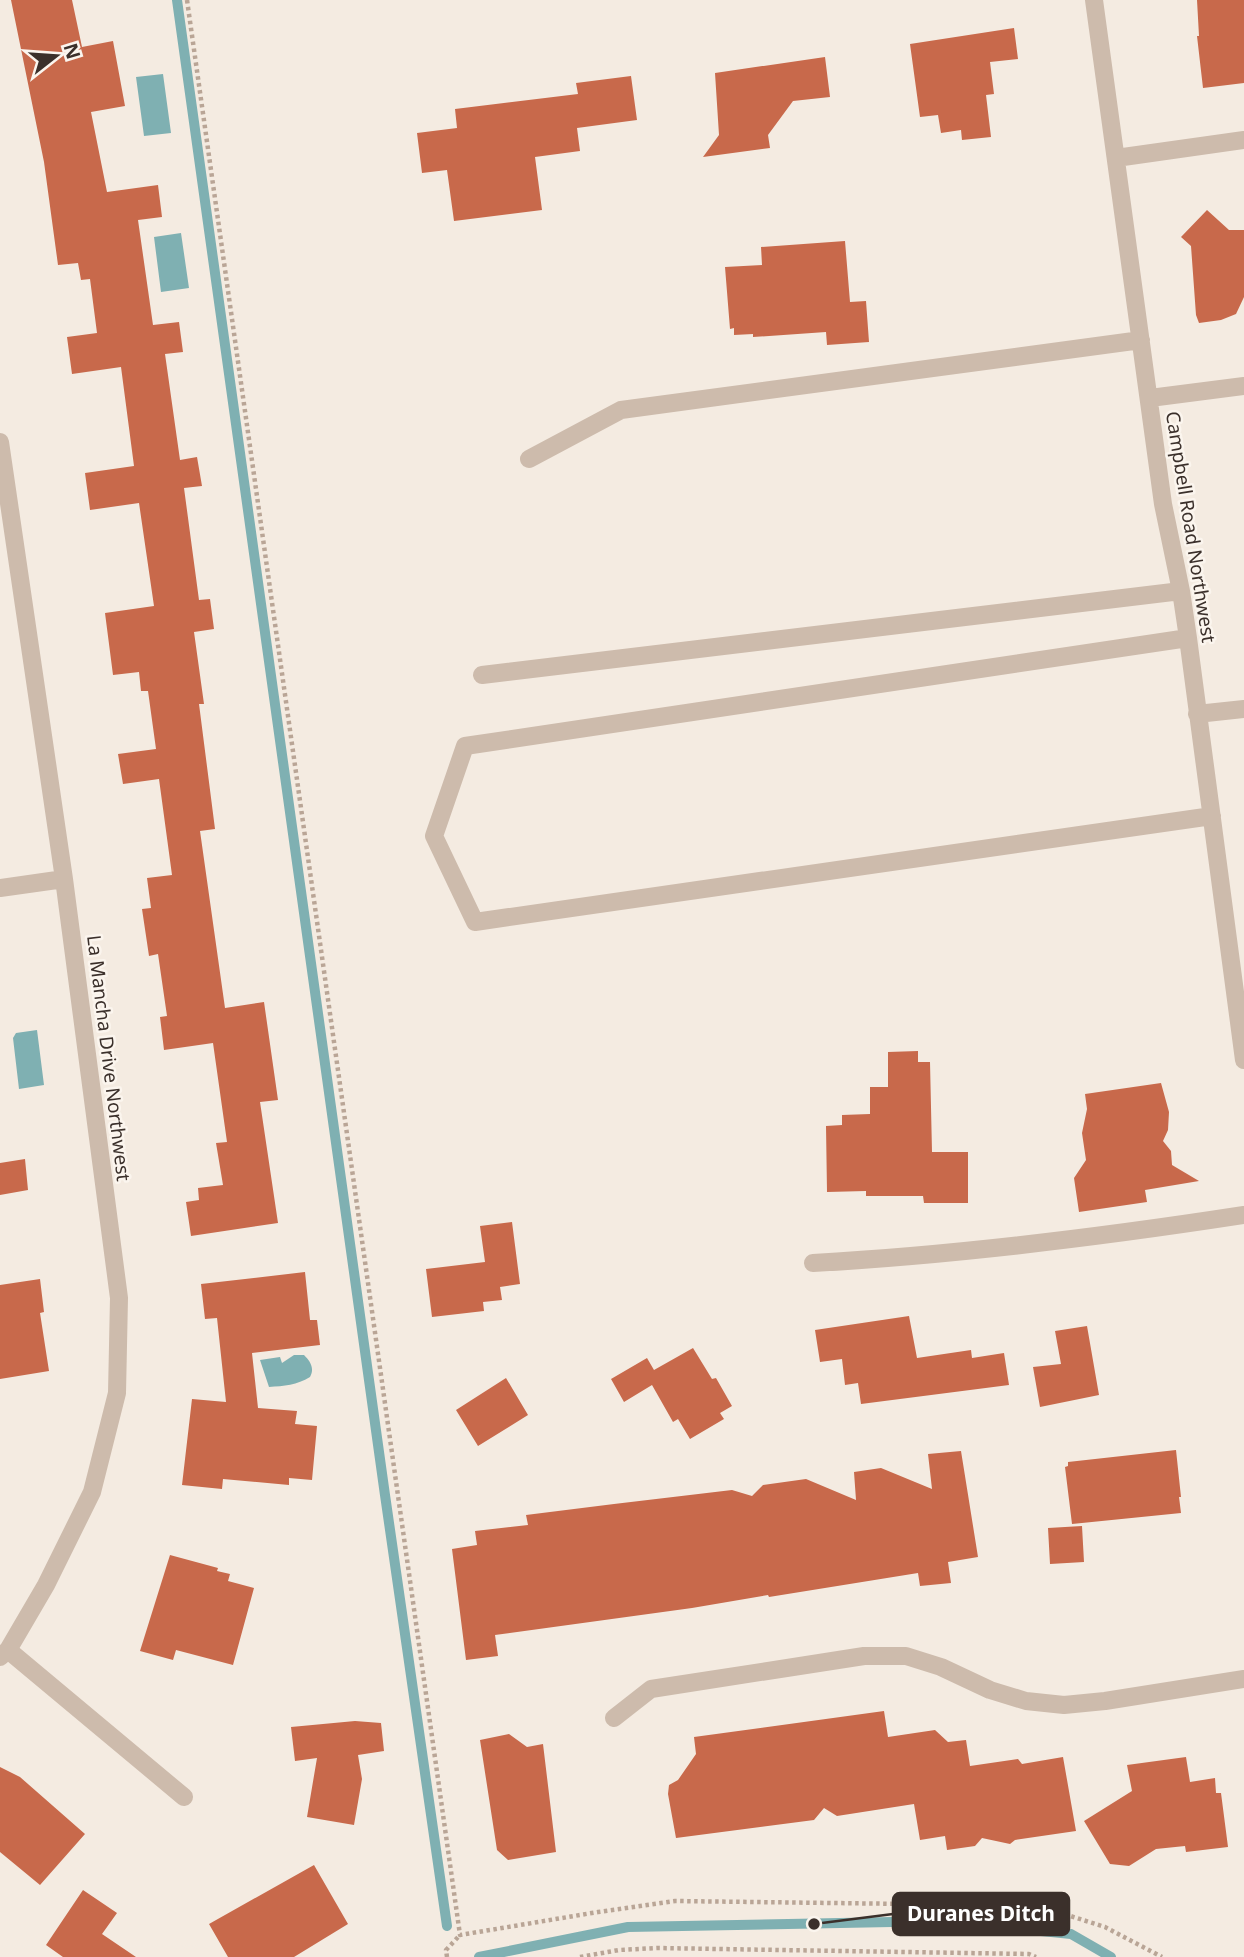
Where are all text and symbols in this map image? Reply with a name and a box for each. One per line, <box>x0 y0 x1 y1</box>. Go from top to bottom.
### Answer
north arrow <box>21 21 91 91</box>
text: N <box>58 40 87 62</box>
street label: Campbell Road Northwest <box>1160 409 1222 645</box>
street label: La Mancha Drive Northwest <box>81 934 137 1183</box>
callout: Duranes Ditch <box>893 1893 1069 1935</box>
text: Duranes Ditch <box>907 1899 1055 1927</box>

